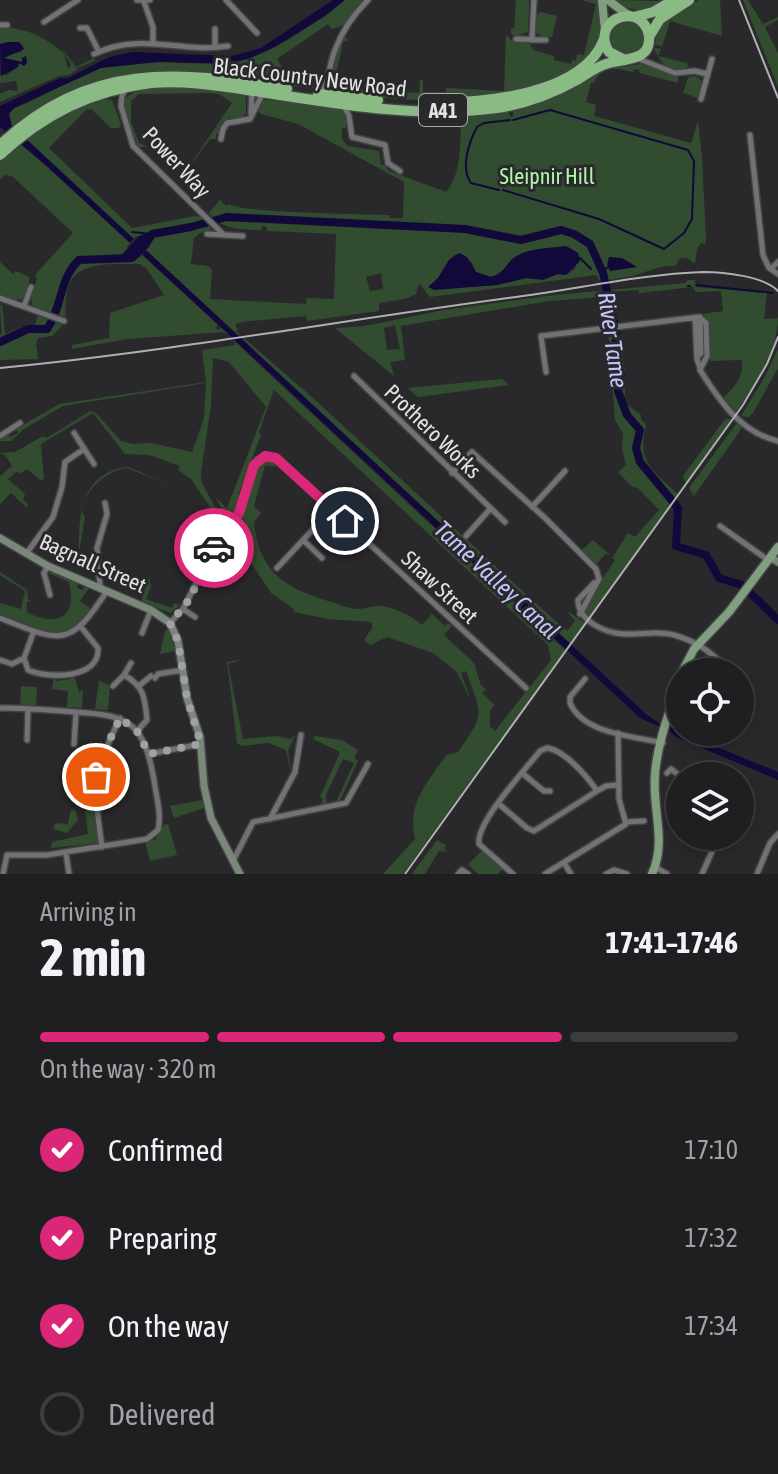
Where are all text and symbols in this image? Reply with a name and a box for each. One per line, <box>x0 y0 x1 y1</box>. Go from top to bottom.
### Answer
street label: Black Country New Road <box>212 52 408 102</box>
road number: A41 <box>419 94 467 126</box>
street label: Power Way <box>138 121 216 203</box>
park label: Sleipnir Hill <box>499 163 595 189</box>
water label: River Tame <box>593 290 633 390</box>
street label: Prothero Works <box>379 379 487 484</box>
pin <box>311 487 379 555</box>
icon: home <box>323 499 367 543</box>
courier <box>174 508 254 588</box>
water label: Tame Valley Canal <box>429 515 565 645</box>
icon: car <box>192 526 236 570</box>
street label: Bagnall Street <box>36 528 150 598</box>
street label: Shaw Street <box>397 545 483 629</box>
map controls <box>666 658 754 850</box>
button: locate <box>666 658 754 746</box>
pin <box>62 743 130 811</box>
icon: bag <box>74 755 118 799</box>
button: layers <box>666 762 754 850</box>
text: Arriving in <box>40 897 137 927</box>
text: 17:41–17:46 <box>606 925 738 959</box>
text: 2 min <box>40 927 146 987</box>
text: On the way · 320 m <box>40 1054 217 1084</box>
icon: check <box>40 1128 84 1172</box>
text: Confirmed <box>108 1133 223 1167</box>
text: 17:10 <box>684 1135 738 1165</box>
icon: check <box>40 1216 84 1260</box>
text: Preparing <box>108 1221 217 1255</box>
text: 17:32 <box>684 1223 738 1253</box>
icon: check <box>40 1304 84 1348</box>
text: On the way <box>108 1309 229 1343</box>
text: 17:34 <box>684 1311 738 1341</box>
text: Delivered <box>108 1397 216 1431</box>

